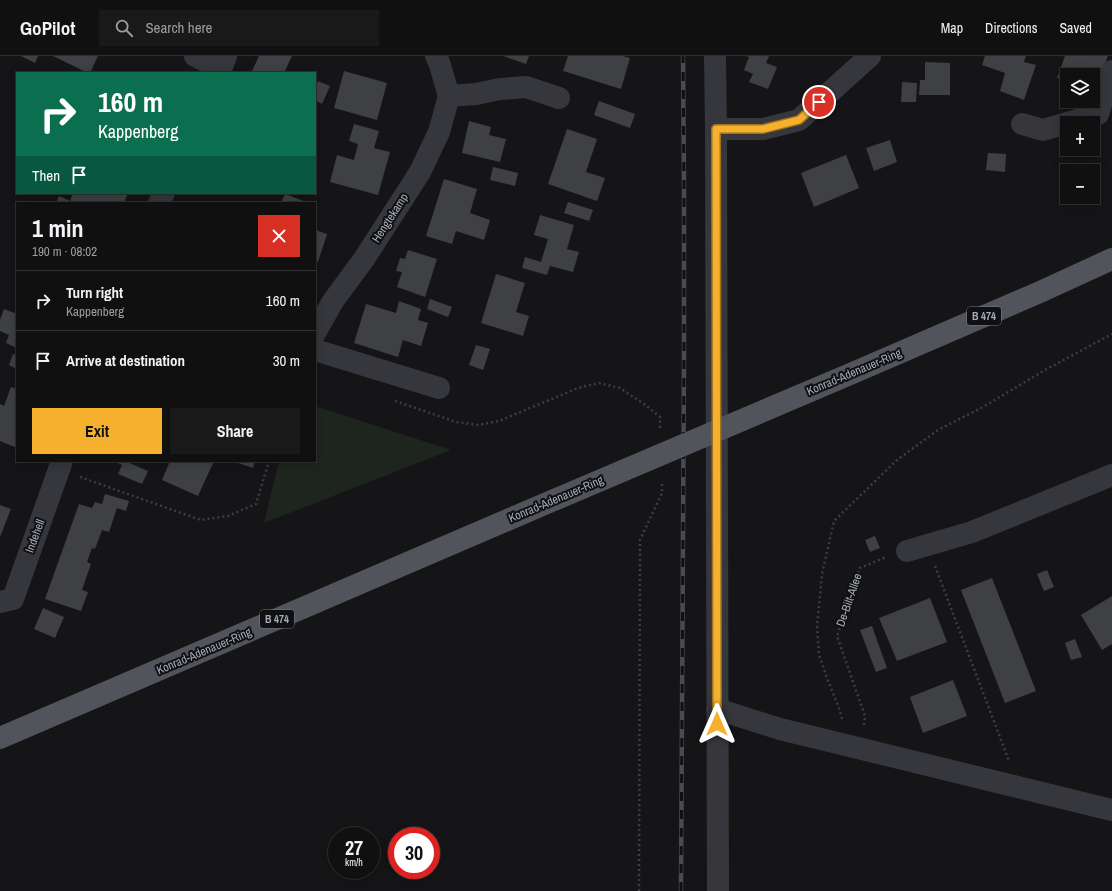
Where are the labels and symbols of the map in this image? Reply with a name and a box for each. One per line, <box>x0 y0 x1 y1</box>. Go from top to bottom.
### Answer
pin <box>802 85 836 119</box>
street label: Hengtekamp <box>368 190 412 246</box>
road number: B 474 <box>967 307 1001 325</box>
street label: Konrad-Adenauer-Ring <box>804 345 904 399</box>
street label: Konrad-Adenauer-Ring <box>506 472 606 526</box>
street label: Indehell <box>22 517 48 555</box>
street label: De-Bilt-Allee <box>832 571 866 629</box>
road number: B 474 <box>260 610 294 628</box>
street label: Konrad-Adenauer-Ring <box>154 624 254 678</box>
position arrow <box>696 703 738 745</box>
speed limit sign: 30 <box>388 827 440 879</box>

